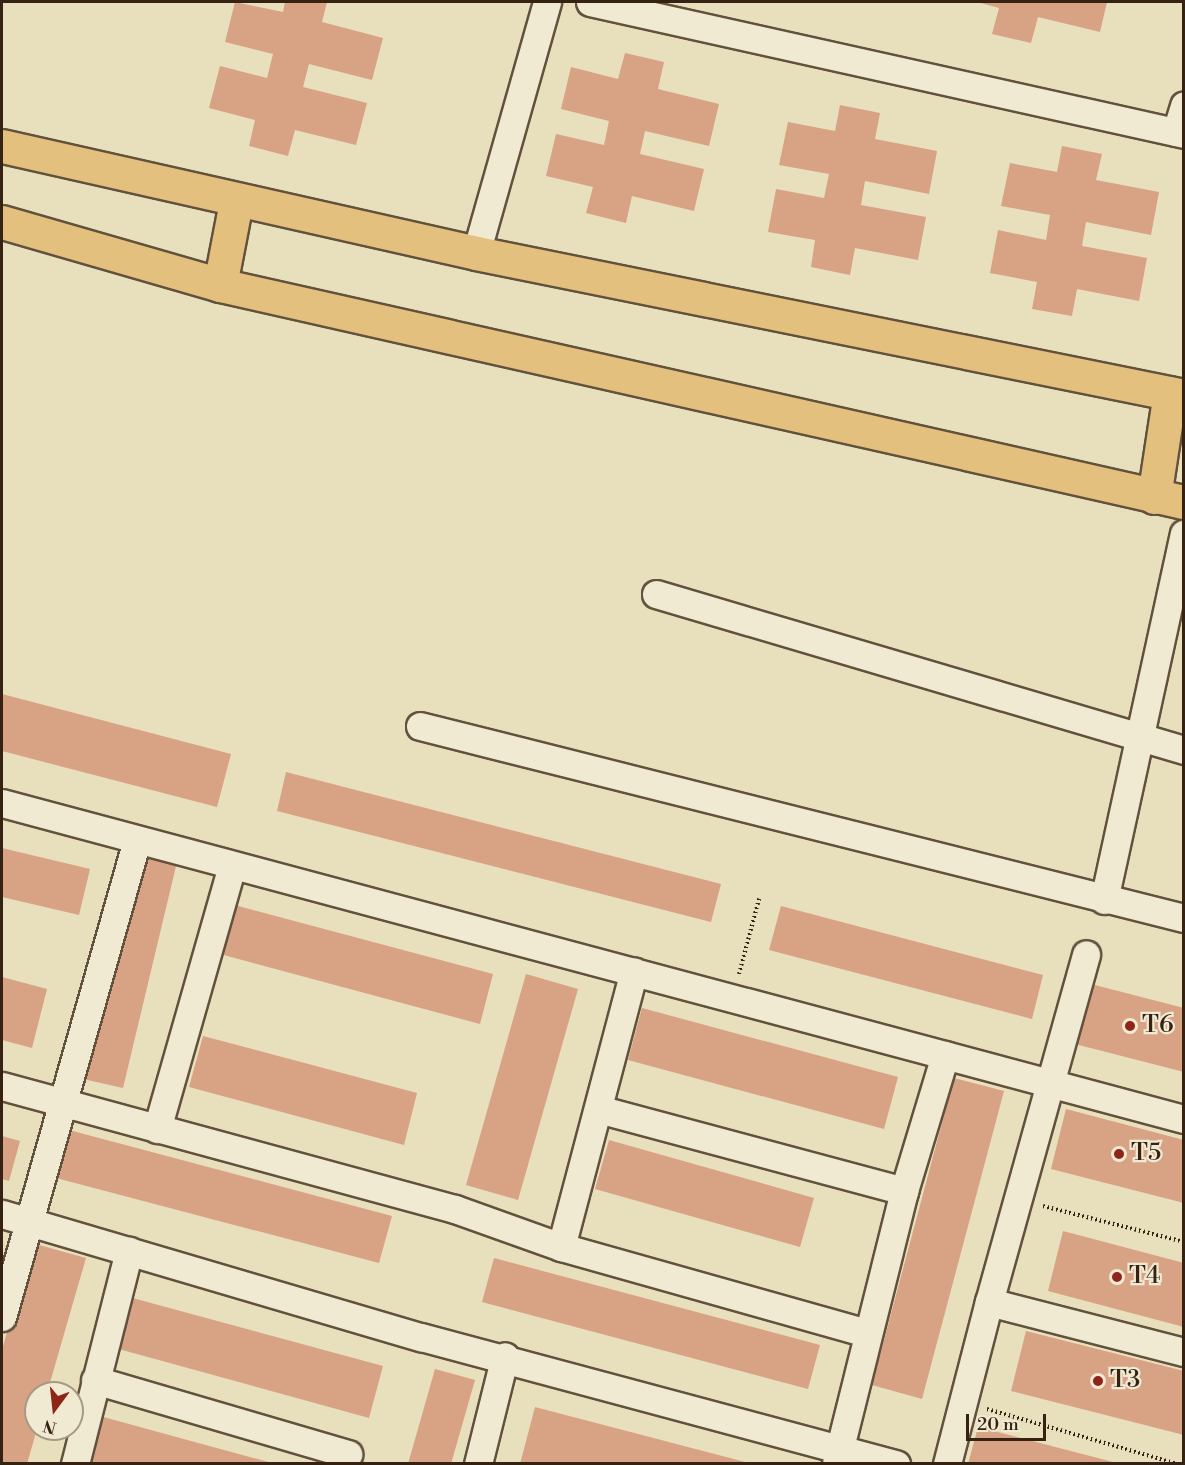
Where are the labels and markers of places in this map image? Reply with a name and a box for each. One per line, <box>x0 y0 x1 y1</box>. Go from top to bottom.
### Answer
place label: T6 <box>1142 1012 1173 1040</box>
marker: T6 <box>1123 1019 1137 1033</box>
place label: T5 <box>1131 1140 1161 1168</box>
marker: T5 <box>1112 1147 1126 1161</box>
place label: T4 <box>1129 1263 1160 1291</box>
marker: T4 <box>1110 1270 1124 1284</box>
place label: T3 <box>1110 1367 1140 1395</box>
marker: T3 <box>1091 1374 1105 1388</box>

